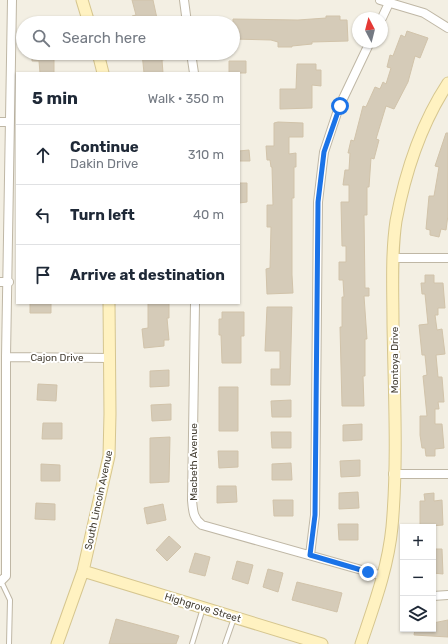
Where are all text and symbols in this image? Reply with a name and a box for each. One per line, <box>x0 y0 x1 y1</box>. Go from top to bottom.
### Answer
north arrow <box>352 12 388 48</box>
search box <box>16 16 240 60</box>
icon: search <box>30 27 52 49</box>
text: Search here <box>62 29 146 47</box>
text: 5 min <box>32 88 78 108</box>
text: Walk · 350 m <box>148 91 224 106</box>
route start <box>331 97 349 115</box>
text: Continue <box>70 138 139 156</box>
icon: ahead <box>32 144 54 166</box>
text: 310 m <box>188 147 224 162</box>
text: Dakin Drive <box>70 156 138 171</box>
icon: left <box>32 204 54 226</box>
text: Turn left <box>70 206 135 224</box>
text: 40 m <box>193 207 224 222</box>
icon: arrive <box>32 264 54 286</box>
text: Arrive at destination <box>70 266 225 284</box>
street label: Montoya Drive <box>389 326 401 393</box>
street label: Cajon Drive <box>30 352 84 364</box>
street label: Macbeth Avenue <box>188 423 200 501</box>
street label: South Lincoln Avenue <box>83 449 115 551</box>
map controls <box>400 524 436 632</box>
button: + <box>400 524 436 560</box>
button: − <box>400 560 436 596</box>
route end <box>359 563 377 581</box>
street label: Highgrove Street <box>163 591 242 625</box>
button: layers <box>400 596 436 632</box>

